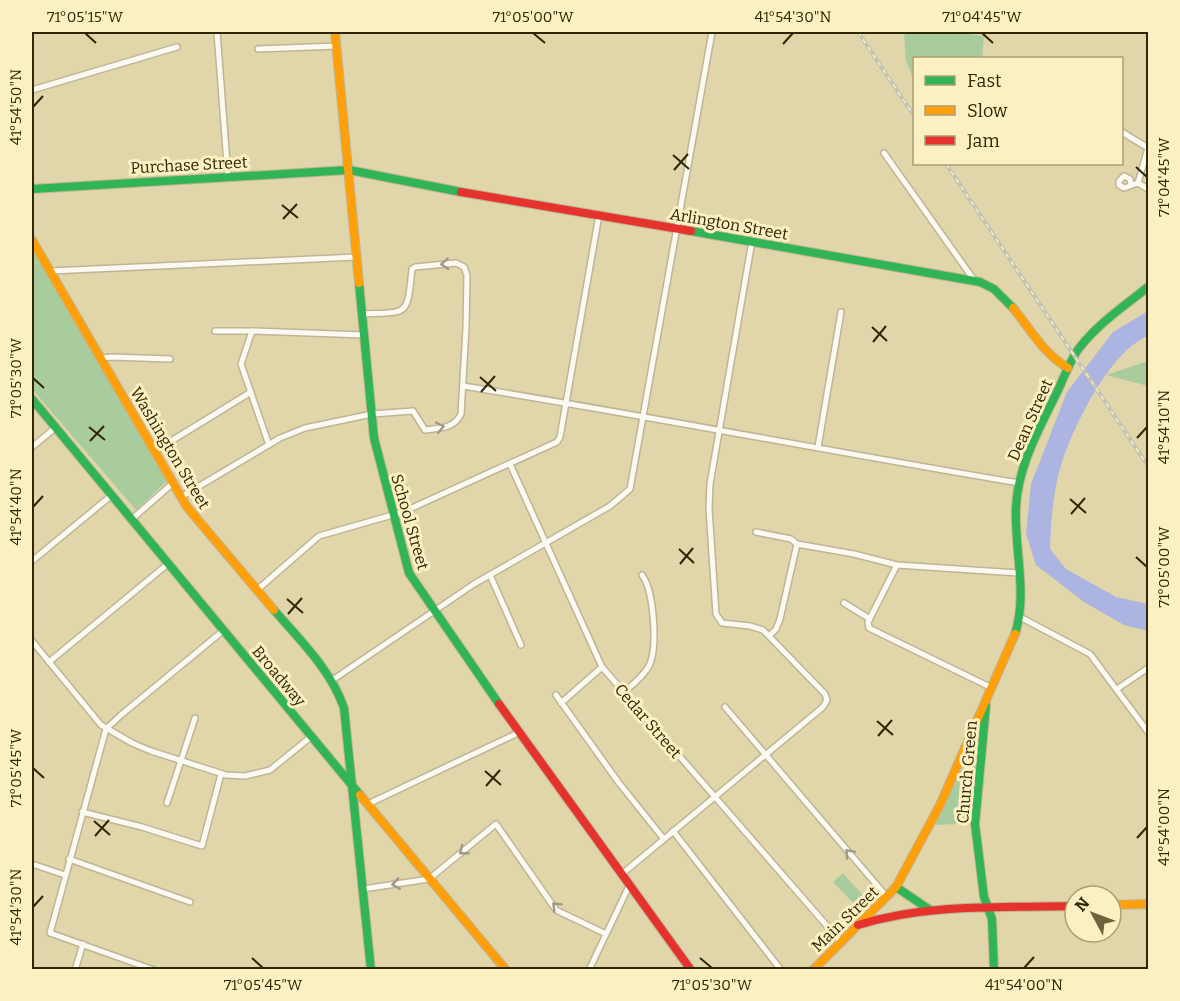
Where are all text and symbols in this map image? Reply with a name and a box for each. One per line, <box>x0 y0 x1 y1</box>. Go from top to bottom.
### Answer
text: 71°05'15"W <box>47 8 124 26</box>
text: 71°05'00"W <box>492 8 574 26</box>
text: 41°54'30"N <box>755 8 832 26</box>
text: 71°04'45"W <box>942 8 1022 26</box>
legend <box>913 57 1123 165</box>
text: 41°54'50"N <box>7 69 25 145</box>
text: Fast <box>967 70 1002 92</box>
text: Slow <box>967 100 1008 122</box>
text: Jam <box>966 130 1000 152</box>
text: 71°04'45"W <box>1155 137 1173 217</box>
street label: Purchase Street <box>130 152 248 178</box>
street label: Arlington Street <box>669 204 790 244</box>
one-way arrow <box>440 257 449 270</box>
text: 71°05'30"W <box>7 337 25 418</box>
street label: Dean Street <box>1004 376 1057 464</box>
street label: Washington Street <box>126 384 214 512</box>
text: 41°54'10"N <box>1155 390 1173 464</box>
one-way arrow <box>435 421 445 434</box>
text: 41°54'40"N <box>7 468 25 546</box>
street label: School Street <box>387 472 433 572</box>
text: 71°05'00"W <box>1155 526 1173 608</box>
street label: Broadway <box>248 642 310 711</box>
street label: Cedar Street <box>611 680 686 762</box>
street label: Church Green <box>953 720 981 824</box>
text: 71°05'45"W <box>7 728 25 807</box>
text: 41°54'00"N <box>1155 788 1173 866</box>
one-way arrow <box>458 844 469 855</box>
one-way arrow <box>845 849 856 860</box>
text: 41°54'30"N <box>7 868 25 945</box>
one-way arrow <box>392 877 401 889</box>
street label: Main Street <box>807 882 883 956</box>
north arrow <box>1063 884 1123 944</box>
text: N <box>1071 894 1093 915</box>
one-way arrow <box>552 902 562 913</box>
text: 71°05'45"W <box>224 976 303 994</box>
text: 71°05'30"W <box>672 976 753 994</box>
text: 41°54'00"N <box>985 976 1063 994</box>

